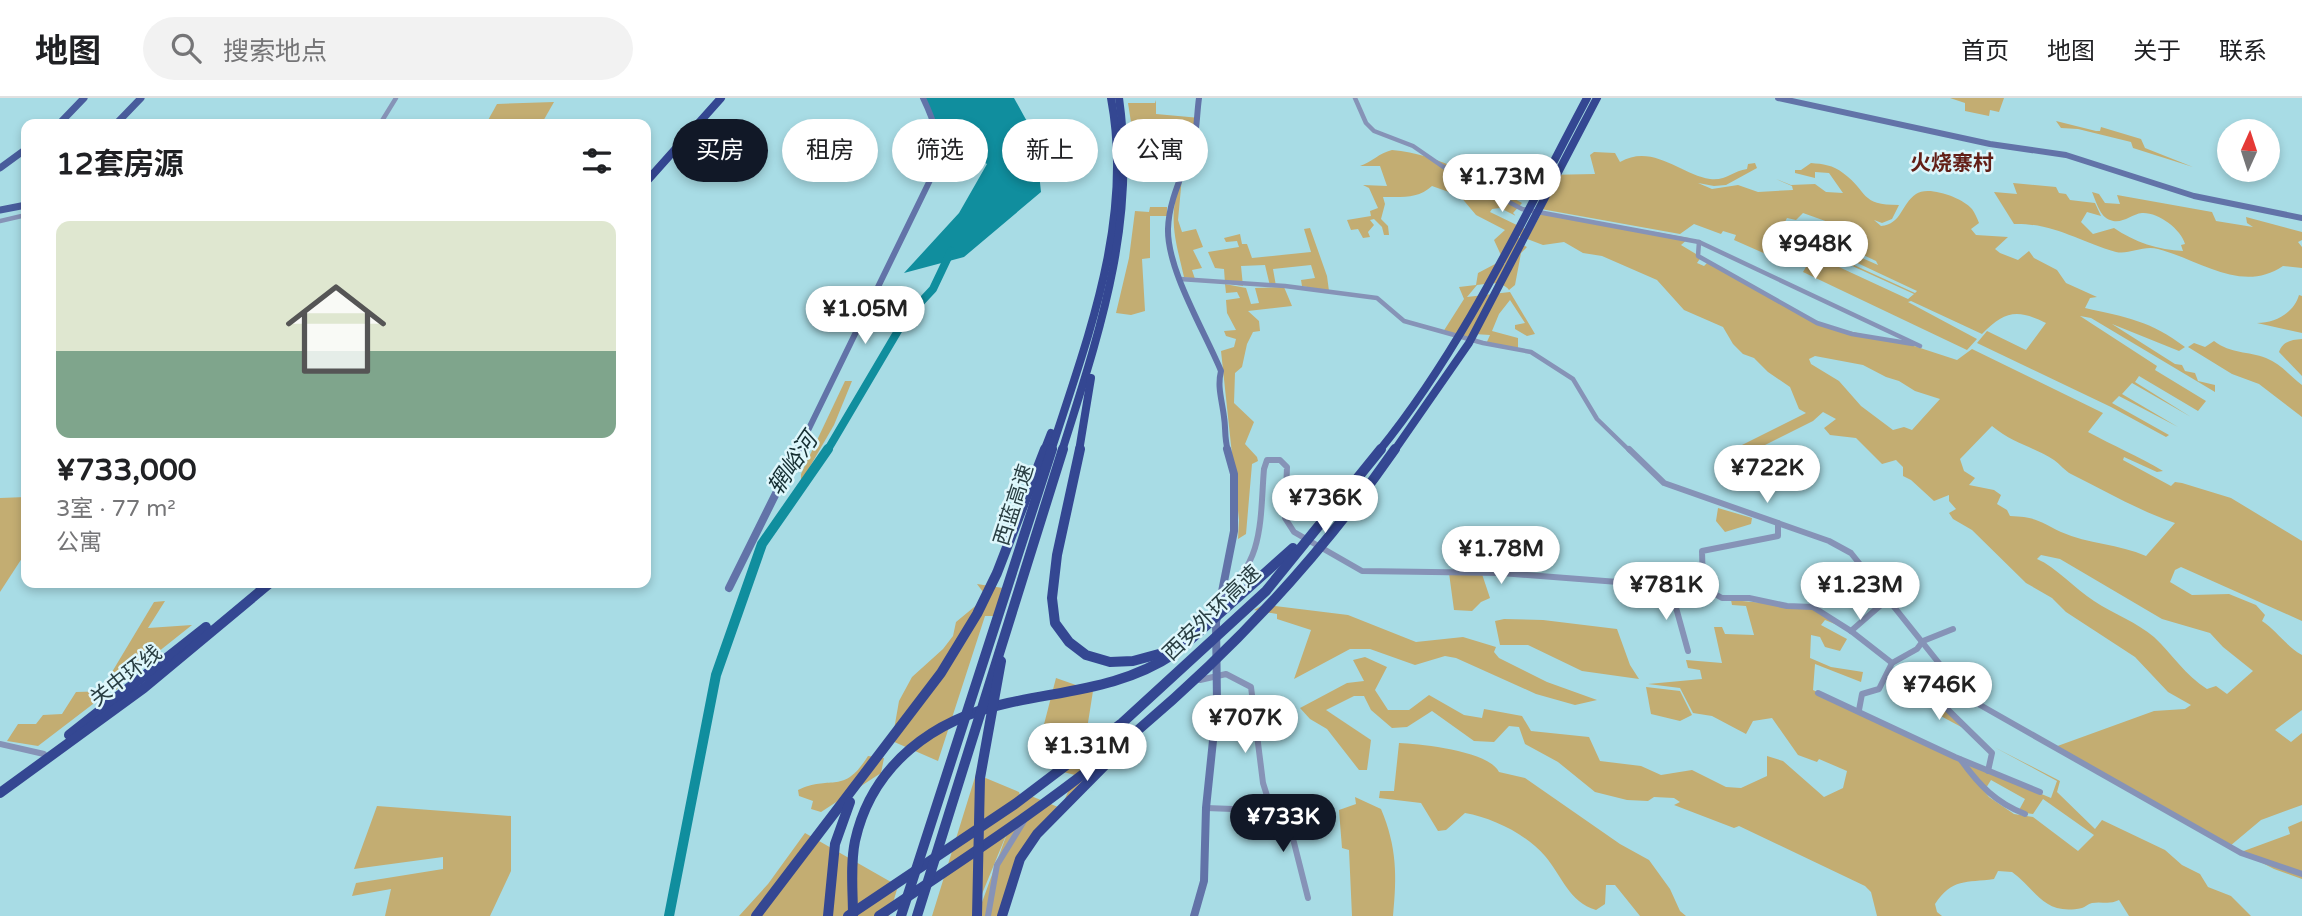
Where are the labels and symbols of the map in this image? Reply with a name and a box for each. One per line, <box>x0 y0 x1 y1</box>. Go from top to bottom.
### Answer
north arrow <box>2217 119 2280 182</box>
district label: 火烧寨村 <box>1910 151 1994 176</box>
pin: ¥1.73M <box>1445 155 1559 214</box>
pin: ¥948K <box>1766 222 1864 281</box>
pin: ¥1.05M <box>808 286 922 346</box>
water label: 辋峪河 <box>762 424 826 500</box>
pin: ¥722K <box>1718 446 1816 505</box>
street label: 西蓝高速 <box>989 461 1039 549</box>
pin: ¥736K <box>1276 476 1374 535</box>
pin: ¥1.78M <box>1444 526 1558 586</box>
street label: 西安外环高速 <box>1158 560 1266 666</box>
pin: ¥781K <box>1617 562 1715 622</box>
pin: ¥1.23M <box>1803 562 1917 622</box>
street label: 关中环线 <box>85 640 167 712</box>
pin: ¥746K <box>1890 662 1988 722</box>
pin: ¥707K <box>1196 696 1294 755</box>
pin: ¥1.31M <box>1030 724 1144 783</box>
pin: ¥733K <box>1234 794 1332 854</box>

